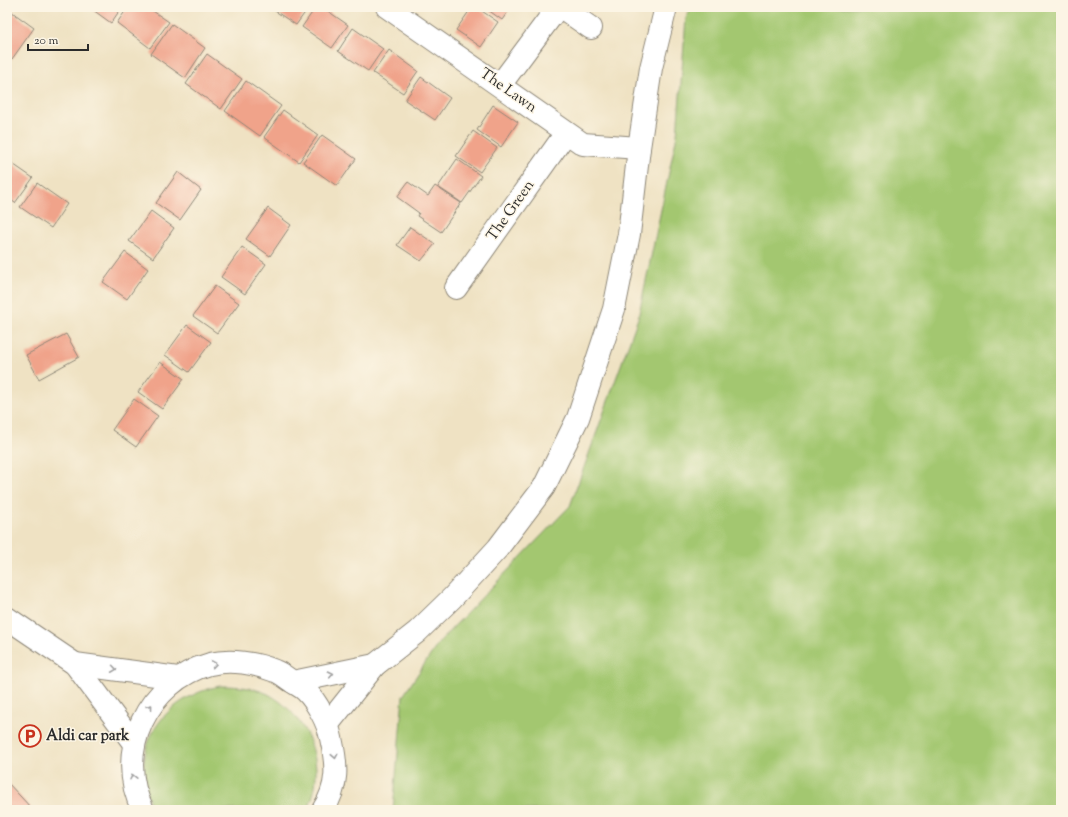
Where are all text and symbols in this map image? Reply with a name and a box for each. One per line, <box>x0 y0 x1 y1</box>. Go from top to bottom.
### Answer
scale bar <box>28 26 88 52</box>
text: 20 m <box>34 32 59 50</box>
street label: The Lawn <box>475 64 541 118</box>
street label: The Green <box>482 176 540 246</box>
one-way arrow <box>211 660 217 669</box>
one-way arrow <box>111 664 117 673</box>
one-way arrow <box>328 671 334 679</box>
one-way arrow <box>145 704 152 712</box>
parking icon: Aldi car park <box>17 723 43 749</box>
place label: Aldi car park <box>46 726 130 747</box>
one-way arrow <box>330 753 339 759</box>
one-way arrow <box>129 773 138 780</box>

